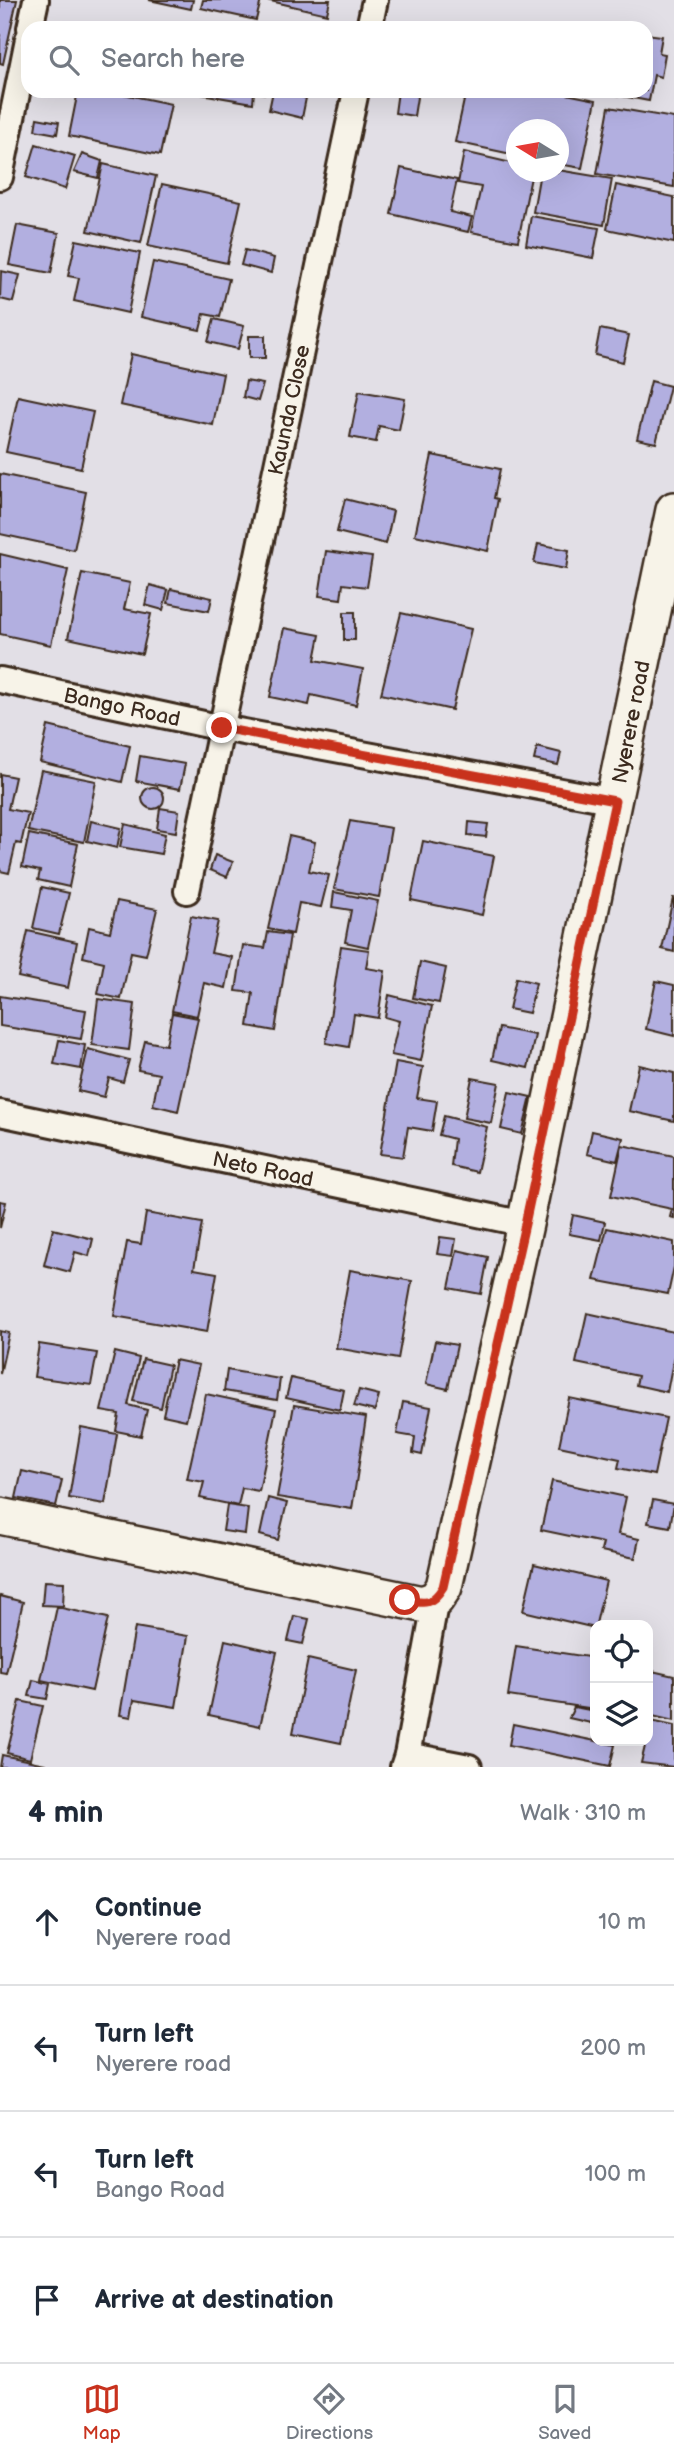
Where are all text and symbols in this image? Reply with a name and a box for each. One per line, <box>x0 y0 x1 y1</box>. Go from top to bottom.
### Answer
search box <box>21 21 653 98</box>
icon: search <box>45 41 83 79</box>
text: Search here <box>101 44 245 75</box>
north arrow <box>506 119 569 182</box>
street label: Kaunda Close <box>263 343 315 478</box>
street label: Nyerere road <box>607 659 656 786</box>
street label: Bango Road <box>61 683 183 732</box>
route end <box>206 712 237 743</box>
street label: Neto Road <box>210 1147 316 1192</box>
route start <box>389 1584 420 1615</box>
map controls <box>590 1620 653 1746</box>
button: locate <box>590 1620 653 1683</box>
button: layers <box>590 1683 653 1746</box>
text: 4 min <box>28 1795 103 1831</box>
text: Walk · 310 m <box>520 1799 646 1827</box>
text: Continue <box>95 1893 202 1924</box>
icon: ahead <box>28 1903 66 1941</box>
text: 10 m <box>598 1908 646 1936</box>
text: Nyerere road <box>95 1924 231 1952</box>
text: Turn left <box>95 2019 194 2050</box>
icon: left <box>28 2029 66 2067</box>
text: 200 m <box>580 2034 646 2062</box>
text: Nyerere road <box>95 2050 231 2078</box>
text: Turn left <box>95 2145 194 2176</box>
icon: left <box>28 2155 66 2193</box>
text: 100 m <box>585 2160 646 2188</box>
text: Bango Road <box>95 2176 225 2204</box>
icon: arrive <box>28 2281 66 2319</box>
text: Arrive at destination <box>95 2285 334 2316</box>
tab: Map <box>83 2380 121 2445</box>
tab: Directions <box>286 2380 373 2445</box>
tab: Saved <box>538 2380 591 2445</box>

